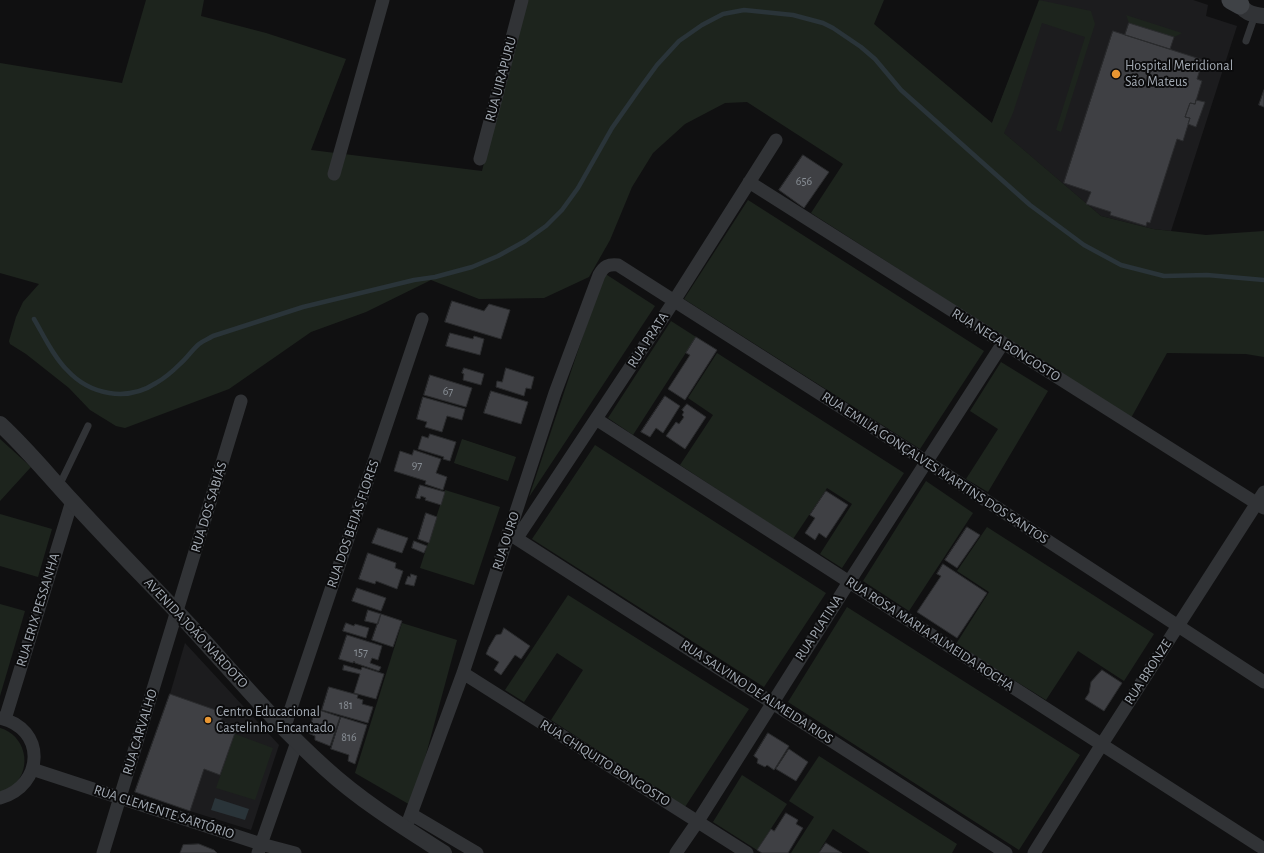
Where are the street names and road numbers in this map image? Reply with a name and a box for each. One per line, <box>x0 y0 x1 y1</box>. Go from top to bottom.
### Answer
street label: RUA UIRAPURU <box>482 35 520 123</box>
street label: RUA NECA BONGOSTO <box>949 305 1063 385</box>
street label: RUA PRATA <box>624 309 672 371</box>
street label: RUA EMILIA GONÇALVES MARTINS DOS SANTOS <box>819 388 1051 548</box>
street label: RUA DOS BEIJAS FLORES <box>323 458 383 590</box>
street label: RUA DOS SABIÁS <box>187 460 231 554</box>
street label: RUA OURO <box>489 510 523 572</box>
street label: RUA ERIX PESSANHA <box>13 551 63 669</box>
street label: RUA ROSA MARIA ALMEIDA ROCHA <box>843 573 1017 695</box>
street label: AVENIDA JOÃO NARDOTO <box>140 574 252 692</box>
street label: RUA PLATINA <box>792 592 846 664</box>
street label: RUA SALVINO DE ALMEIDA RIOS <box>678 636 836 748</box>
street label: RUA BRONZE <box>1121 636 1175 708</box>
street label: RUA CARVALHO <box>119 687 161 777</box>
street label: RUA CHIQUITO BONGOSTO <box>537 716 673 810</box>
street label: RUA CLEMENTE SARTÓRIO <box>92 781 236 843</box>

